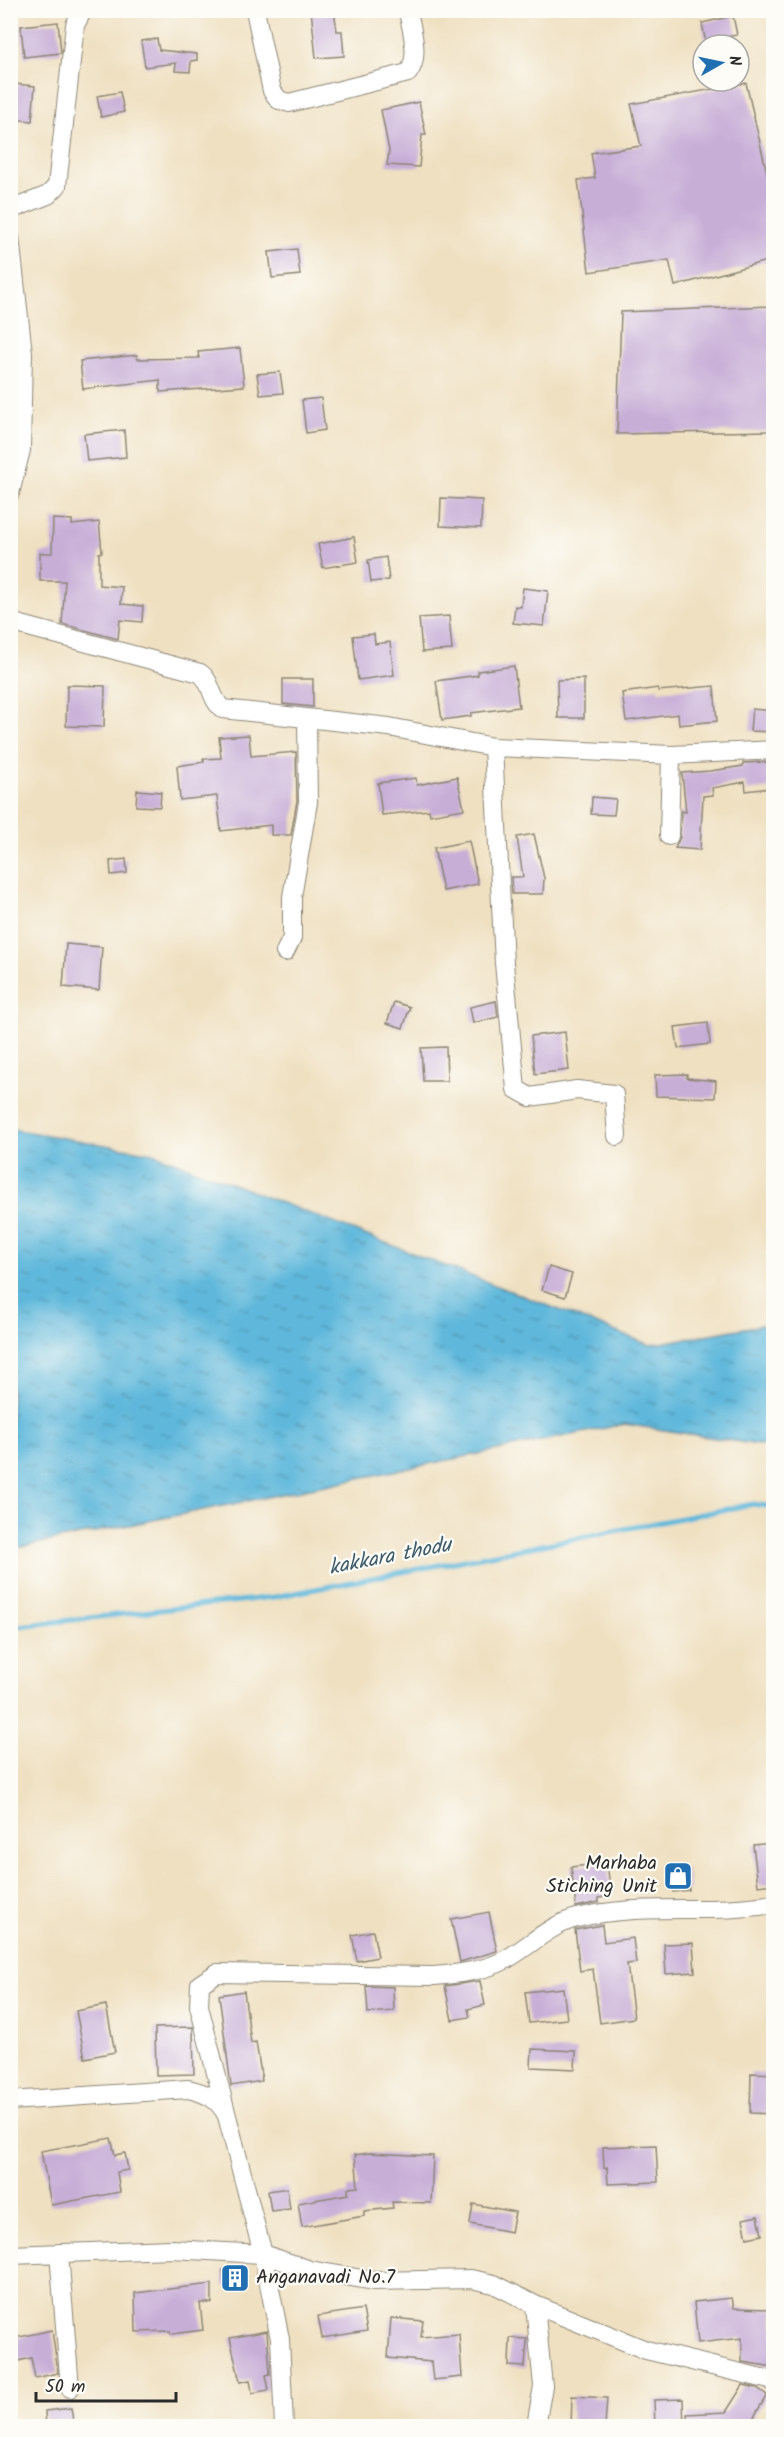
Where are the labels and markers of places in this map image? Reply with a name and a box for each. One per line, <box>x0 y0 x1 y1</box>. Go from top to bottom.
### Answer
place label: Marhaba Stiching Unit <box>546 1848 657 1903</box>
shop icon: Marhaba Stiching Unit <box>662 1860 694 1892</box>
building icon: Anganavadi No.7 <box>219 2262 251 2294</box>
place label: Anganavadi No.7 <box>256 2262 396 2294</box>

